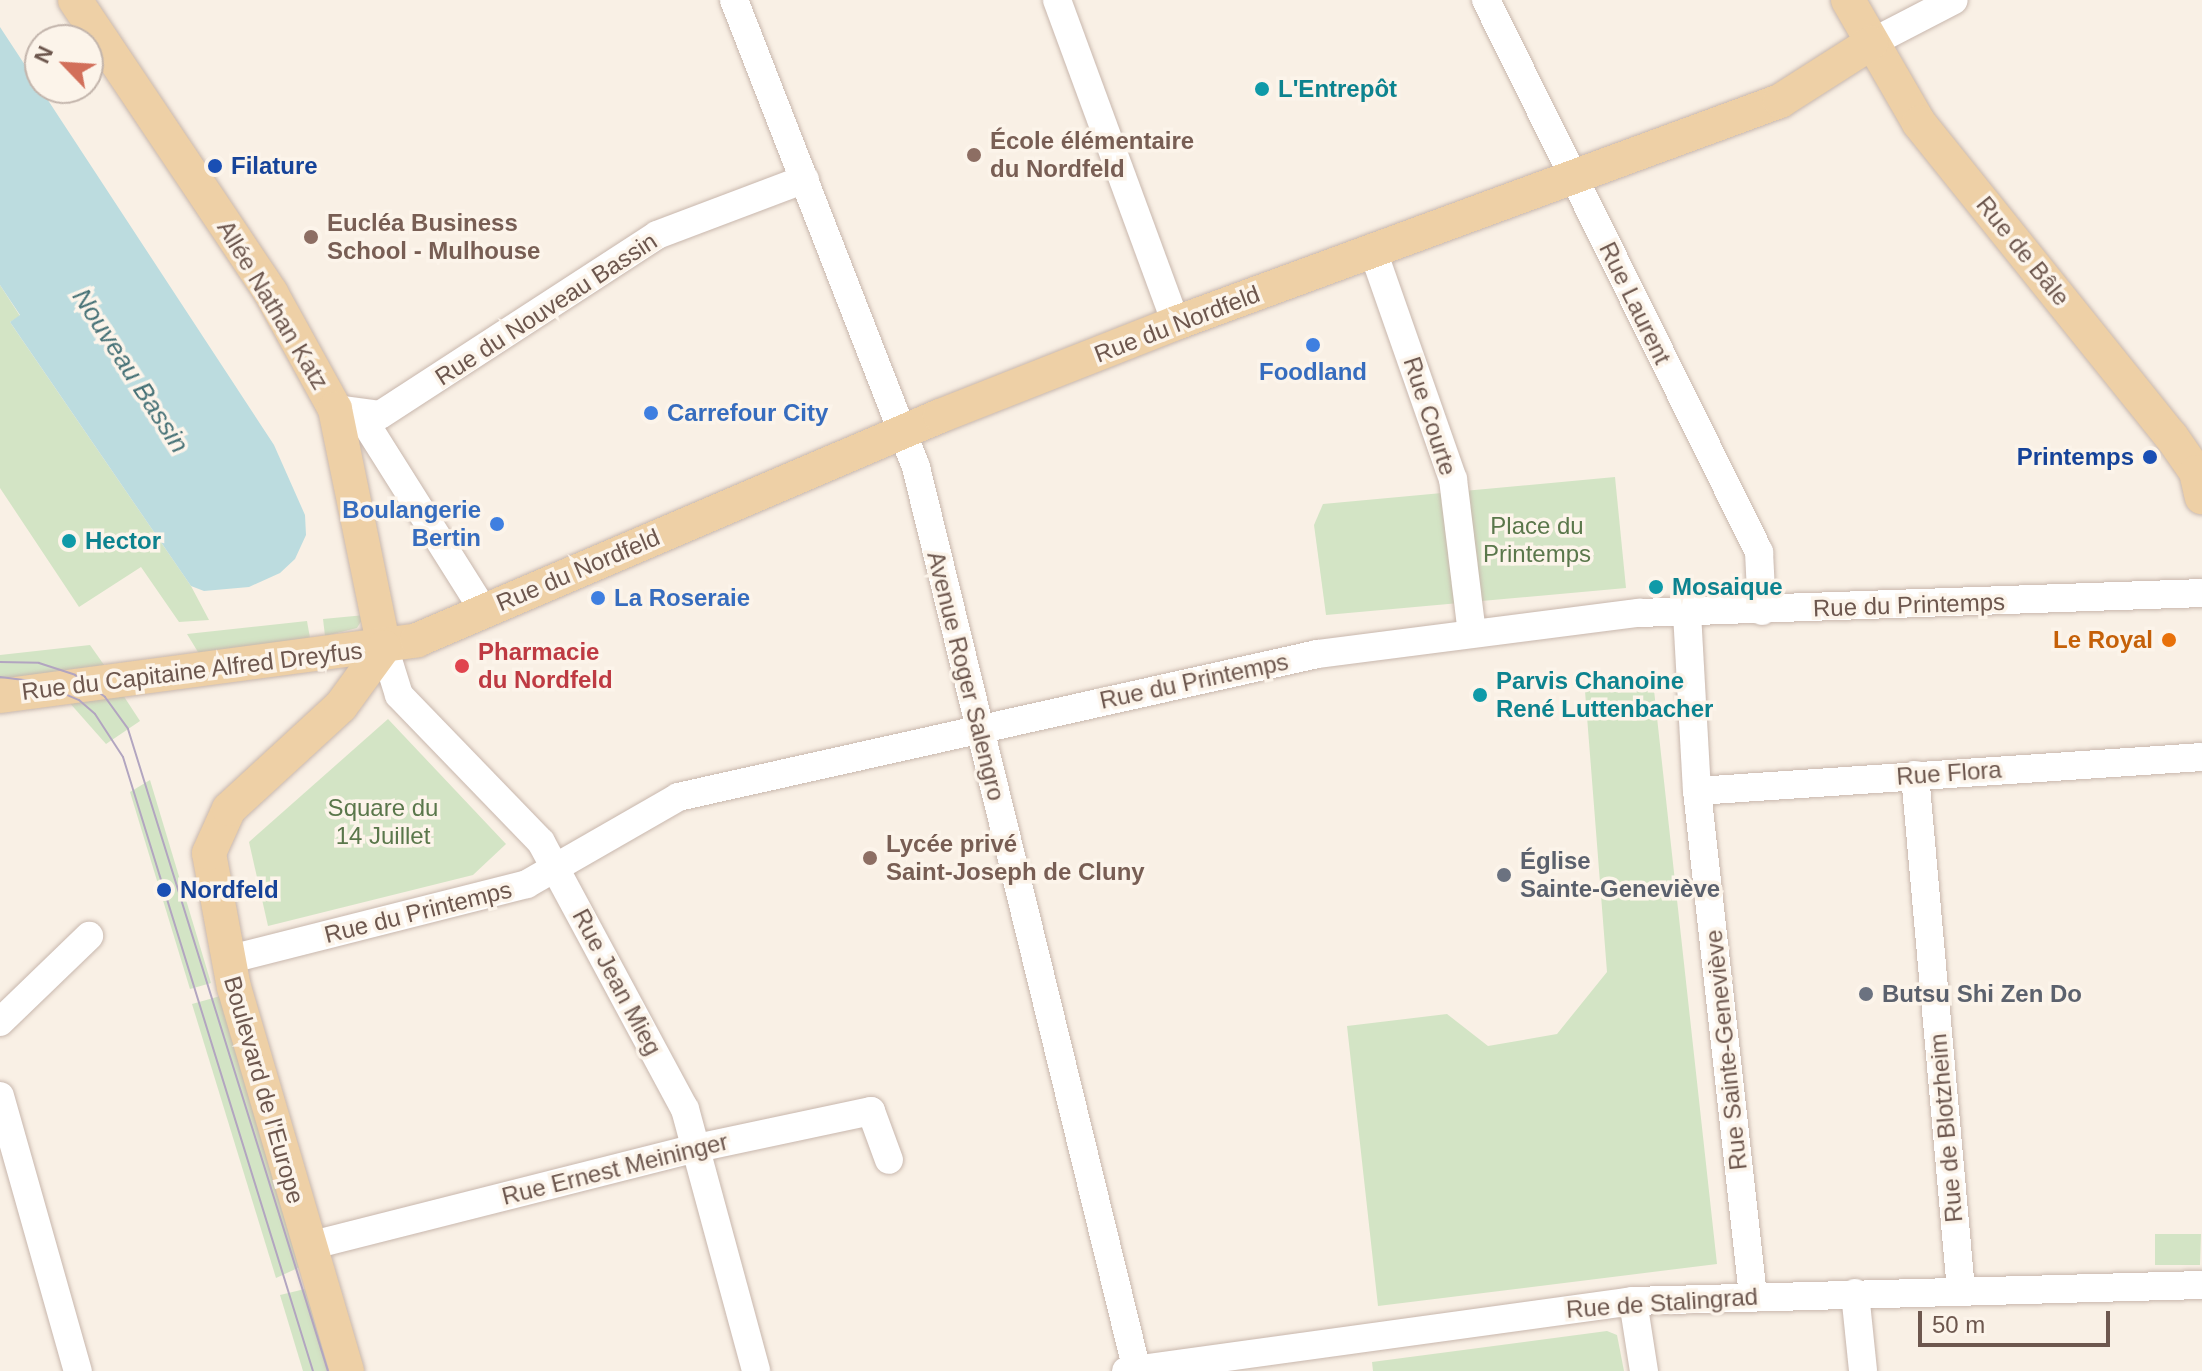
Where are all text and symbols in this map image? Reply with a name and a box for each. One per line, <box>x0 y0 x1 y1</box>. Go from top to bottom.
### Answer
north arrow <box>24 24 104 104</box>
text: N <box>29 42 58 67</box>
place label: L'Entrepôt <box>1278 75 1397 103</box>
marker: L'Entrepôt <box>1253 80 1271 98</box>
place label: École élémentaire du Nordfeld <box>990 127 1194 183</box>
marker: École élémentaire du Nordfeld <box>965 146 983 164</box>
place label: Filature <box>231 152 318 180</box>
marker: Filature <box>206 157 224 175</box>
street label: Rue de Bâle <box>1970 191 2076 311</box>
place label: Eucléa Business School - Mulhouse <box>327 209 540 265</box>
street label: Allée Nathan Katz <box>211 215 335 395</box>
street label: Rue du Nouveau Bassin <box>430 226 662 392</box>
marker: Eucléa Business School - Mulhouse <box>302 228 320 246</box>
street label: Rue Laurent <box>1593 237 1677 369</box>
street label: Rue du Nordfeld <box>1090 279 1264 369</box>
water label: Nouveau Bassin <box>65 283 195 459</box>
marker: Foodland <box>1304 336 1322 354</box>
street label: Rue Courte <box>1397 353 1463 479</box>
place label: Foodland <box>1259 358 1367 386</box>
place label: Carrefour City <box>667 399 828 427</box>
marker: Carrefour City <box>642 404 660 422</box>
place label: Printemps <box>2017 443 2134 471</box>
marker: Printemps <box>2141 448 2159 466</box>
place label: Boulangerie Bertin <box>342 496 481 552</box>
park label: Place du Printemps <box>1483 512 1591 568</box>
marker: Boulangerie Bertin <box>488 515 506 533</box>
street label: Rue du Nordfeld <box>492 523 664 617</box>
place label: Hector <box>85 527 161 555</box>
marker: Hector <box>60 532 78 550</box>
street label: Avenue Roger Salengro <box>921 548 1011 804</box>
place label: Mosaique <box>1672 573 1783 601</box>
marker: Mosaique <box>1647 578 1665 596</box>
place label: La Roseraie <box>614 584 750 612</box>
street label: Rue du Printemps <box>1813 587 2005 623</box>
marker: La Roseraie <box>589 589 607 607</box>
place label: Le Royal <box>2053 626 2153 654</box>
marker: Le Royal <box>2160 631 2178 649</box>
street label: Rue du Capitaine Alfred Dreyfus <box>19 636 365 706</box>
place label: Pharmacie du Nordfeld <box>478 638 613 694</box>
street label: Rue du Printemps <box>1097 647 1291 715</box>
marker: Pharmacie du Nordfeld <box>453 657 471 675</box>
place label: Parvis Chanoine René Luttenbacher <box>1496 667 1713 723</box>
marker: Parvis Chanoine René Luttenbacher <box>1471 686 1489 704</box>
street label: Rue Flora <box>1895 755 2003 791</box>
park label: Square du 14 Juillet <box>328 794 438 850</box>
place label: Lycée privé Saint-Joseph de Cluny <box>886 830 1145 886</box>
place label: Église Sainte-Geneviève <box>1520 847 1720 903</box>
marker: Lycée privé Saint-Joseph de Cluny <box>861 849 879 867</box>
marker: Église Sainte-Geneviève <box>1495 866 1513 884</box>
street label: Rue du Printemps <box>321 875 515 949</box>
place label: Nordfeld <box>180 876 279 904</box>
marker: Nordfeld <box>155 881 173 899</box>
street label: Rue Jean Mieg <box>566 904 668 1060</box>
street label: Rue Sainte-Geneviève <box>1699 928 1753 1172</box>
street label: Boulevard de l'Europe <box>218 973 310 1207</box>
place label: Butsu Shi Zen Do <box>1882 980 2082 1008</box>
marker: Butsu Shi Zen Do <box>1857 985 1875 1003</box>
street label: Rue de Blotzheim <box>1923 1032 1969 1224</box>
street label: Rue Ernest Meininger <box>499 1127 731 1211</box>
street label: Rue de Stalingrad <box>1565 1282 1759 1324</box>
scale bar <box>1922 1295 2114 1345</box>
text: 50 m <box>1932 1311 1985 1338</box>

